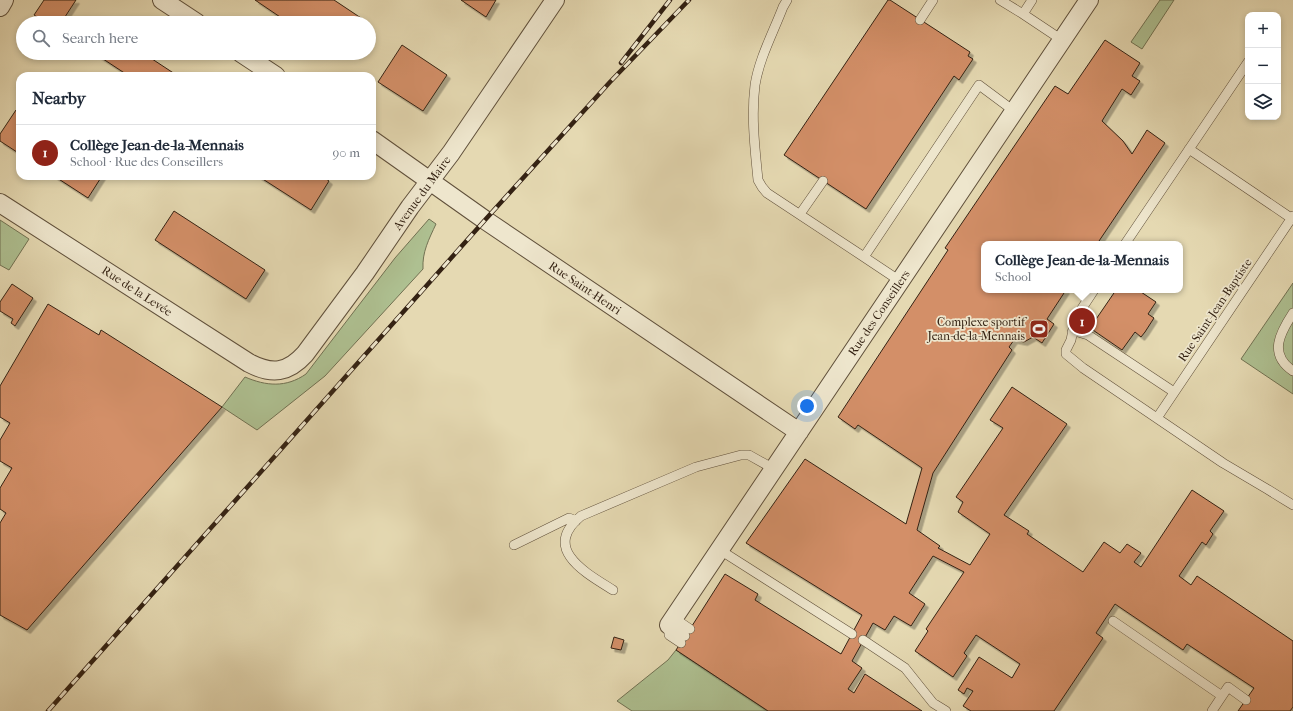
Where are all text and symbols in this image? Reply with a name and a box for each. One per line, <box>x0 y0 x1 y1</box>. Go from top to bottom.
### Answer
map controls <box>1245 12 1281 120</box>
button: + <box>1245 12 1281 48</box>
search box <box>16 16 376 60</box>
icon: search <box>30 27 52 49</box>
text: Search here <box>62 29 138 47</box>
button: − <box>1245 48 1281 84</box>
button: layers <box>1245 84 1281 120</box>
text: Nearby <box>32 88 86 108</box>
text: Collège Jean-de-la-Mennais <box>70 136 244 154</box>
text: 1 <box>43 145 47 160</box>
text: 90 m <box>332 145 360 160</box>
street label: Avenue du Maire <box>390 153 454 234</box>
text: School · Rue des Conseillers <box>70 154 223 169</box>
popup <box>981 241 1183 293</box>
text: Collège Jean-de-la-Mennais <box>995 251 1169 269</box>
street label: Rue Saint-Jean-Baptiste <box>1175 256 1255 364</box>
street label: Rue Saint-Henri <box>546 259 624 318</box>
street label: Rue de la Levée <box>99 263 175 319</box>
street label: Rue des Conseillers <box>845 267 913 358</box>
text: School <box>995 269 1031 284</box>
pin: 1 <box>1069 306 1095 336</box>
place label: Complexe sportif Jean-de-la-Mennais <box>926 315 1028 343</box>
sports icon: Complexe sportif Jean-de-la-Mennais <box>1028 318 1050 340</box>
your location <box>797 396 817 416</box>

